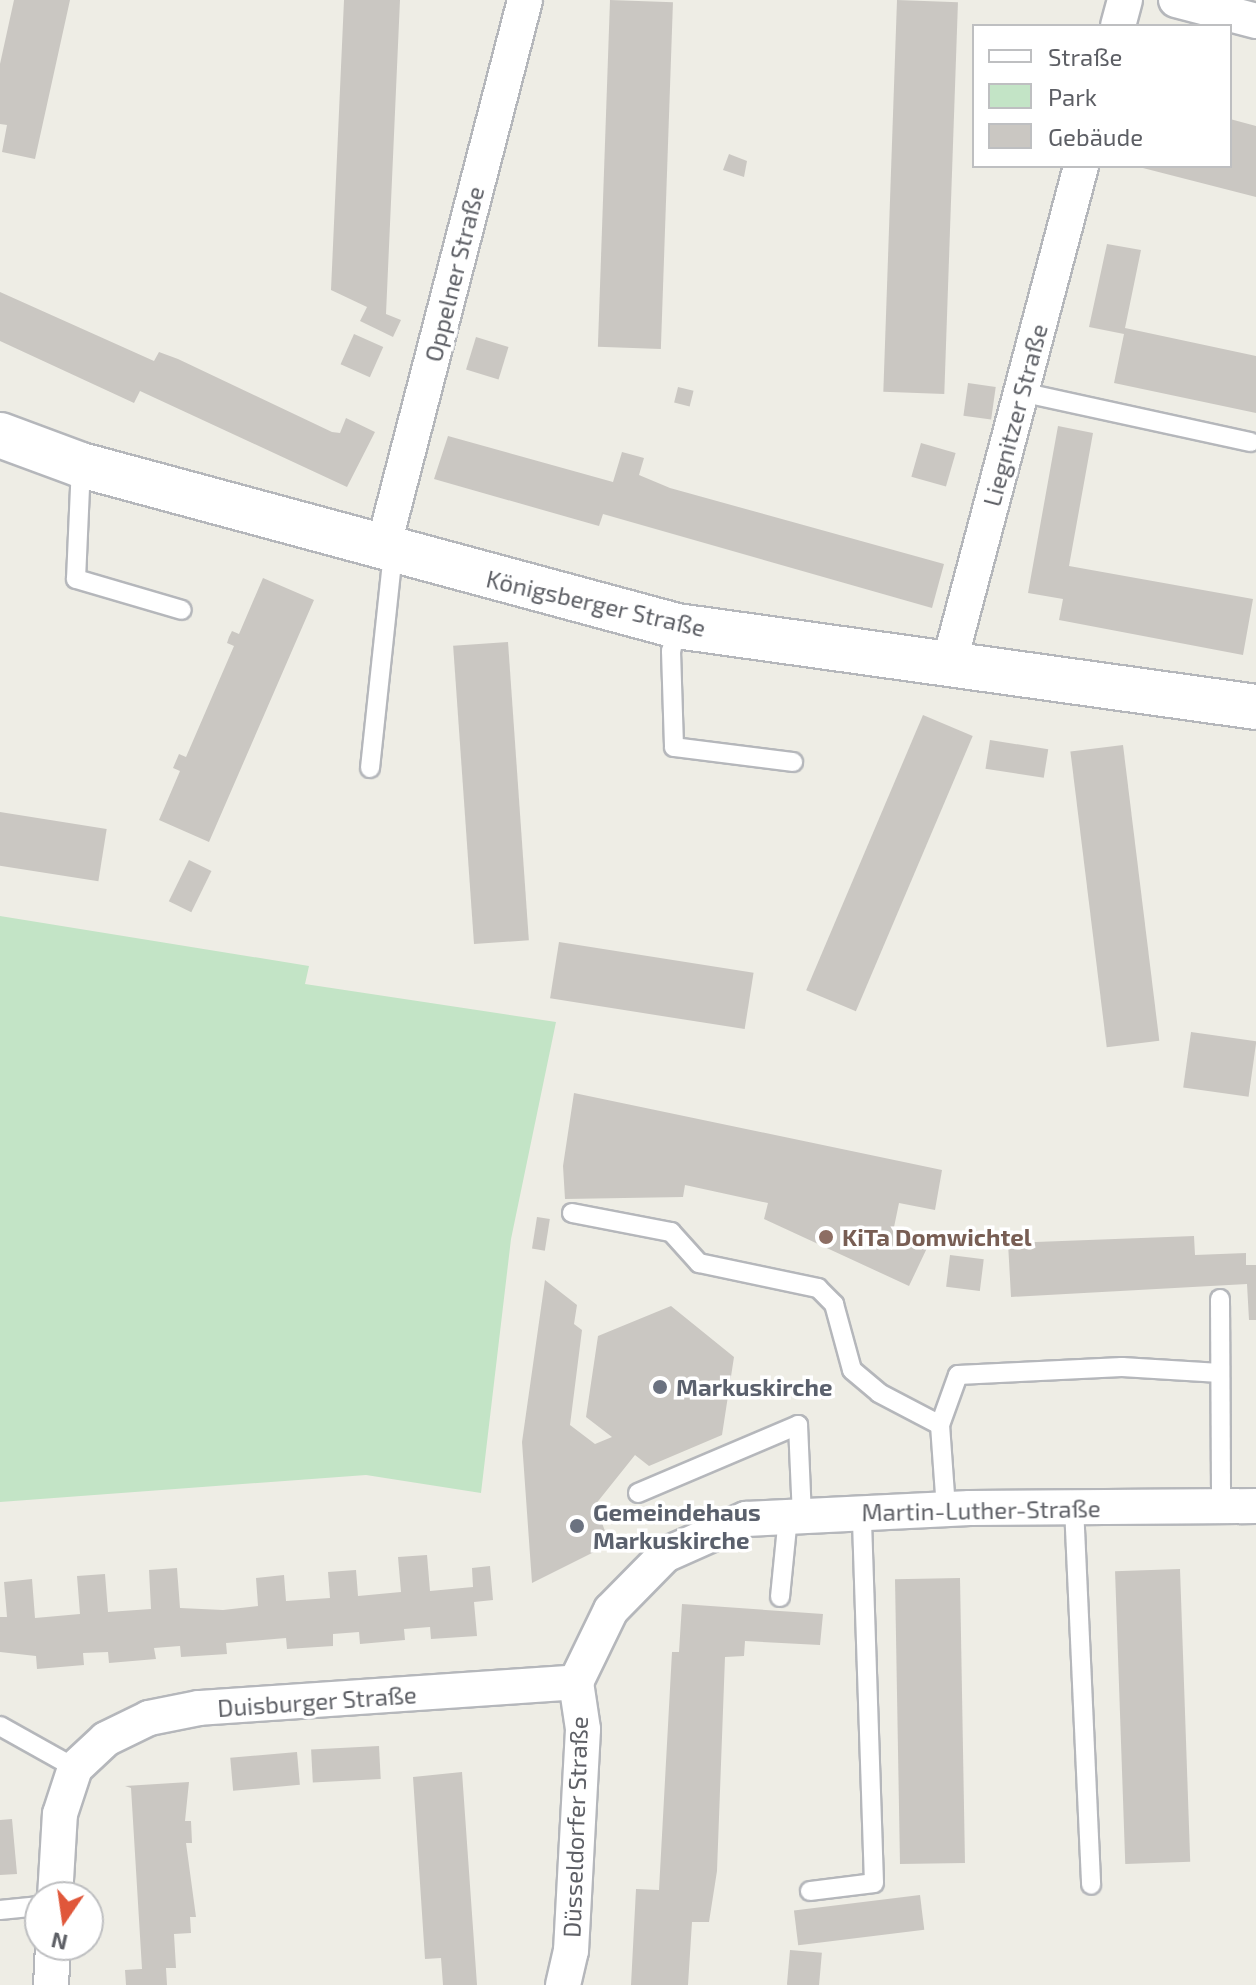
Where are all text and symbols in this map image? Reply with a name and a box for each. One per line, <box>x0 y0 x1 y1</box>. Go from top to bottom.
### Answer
legend <box>972 24 1232 168</box>
text: Straße <box>1048 42 1122 71</box>
text: Park <box>1048 82 1097 111</box>
text: Gebäude <box>1048 122 1143 151</box>
street label: Oppelner Straße <box>418 183 490 365</box>
street label: Liegnitzer Straße <box>977 320 1053 510</box>
street label: Königsberger Straße <box>483 564 709 642</box>
place label: KiTa Domwichtel <box>842 1223 1032 1251</box>
marker: KiTa Domwichtel <box>817 1228 835 1246</box>
place label: Markuskirche <box>676 1373 833 1401</box>
marker: Markuskirche <box>651 1378 669 1396</box>
street label: Martin-Luther-Straße <box>861 1494 1101 1526</box>
place label: Gemeindehaus Markuskirche <box>593 1498 761 1554</box>
marker: Gemeindehaus Markuskirche <box>568 1517 586 1535</box>
street label: Duisburger Straße <box>216 1680 418 1722</box>
street label: Düsseldorfer Straße <box>557 1715 593 1939</box>
north arrow <box>24 1881 104 1961</box>
text: N <box>48 1928 70 1957</box>

